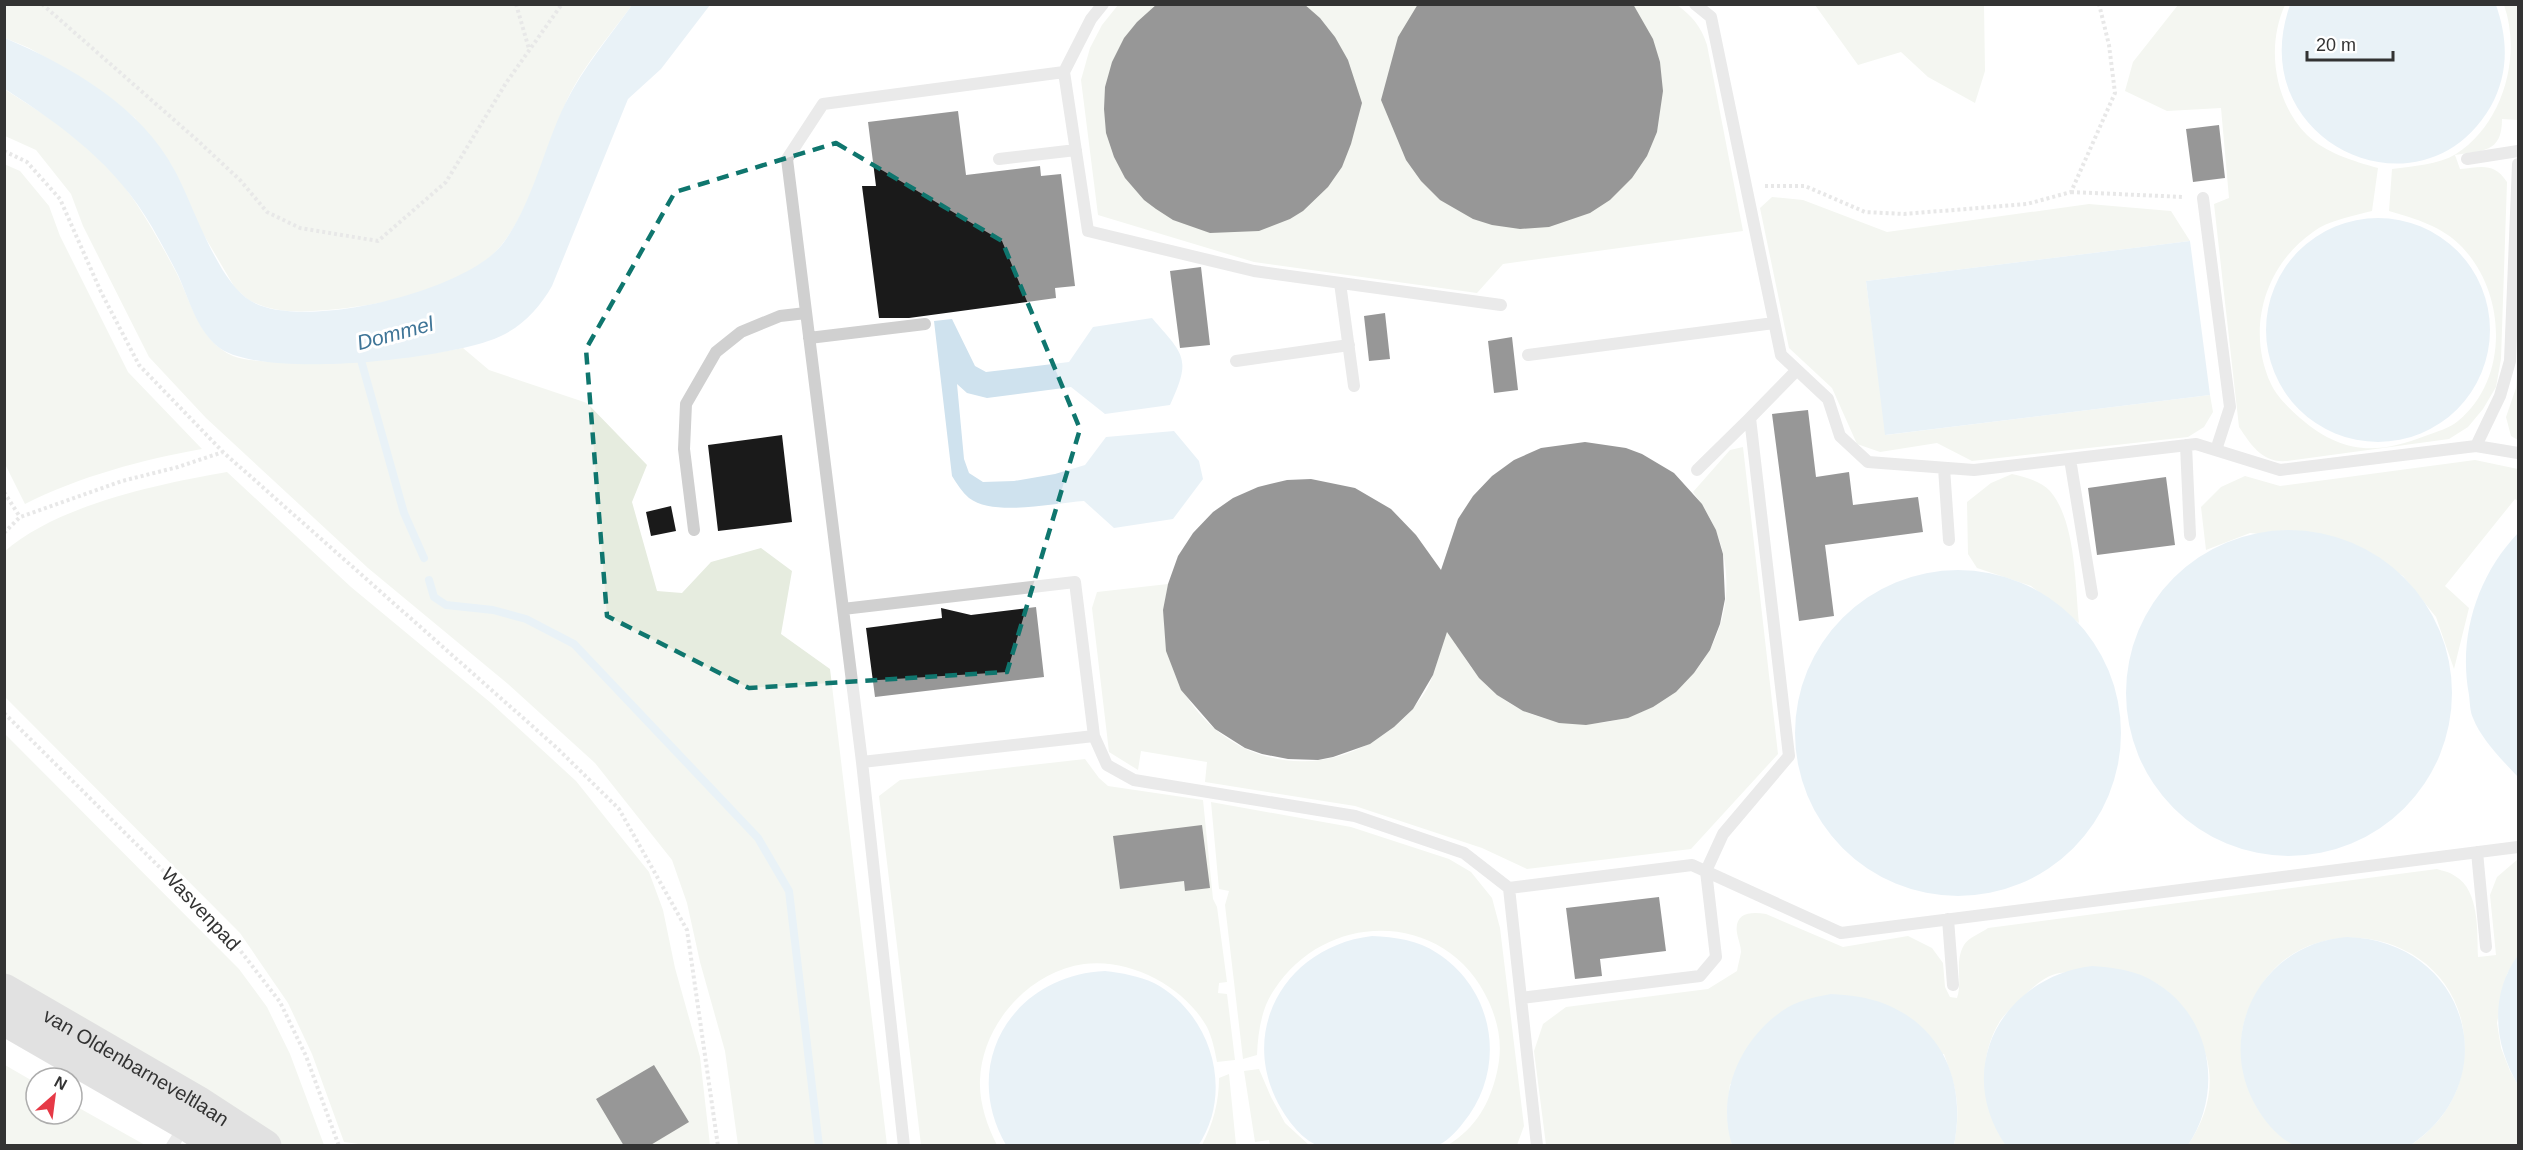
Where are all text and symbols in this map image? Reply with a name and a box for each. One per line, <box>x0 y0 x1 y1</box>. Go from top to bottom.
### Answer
scale bar <box>2307 24 2392 62</box>
text: 20 m <box>2316 35 2356 55</box>
water label: Dommel <box>354 311 437 354</box>
street label: Wasvenpad <box>157 863 245 955</box>
street label: van Oldenbarneveltlaan <box>39 1004 233 1130</box>
north arrow <box>24 1066 84 1126</box>
text: N <box>52 1073 70 1093</box>

